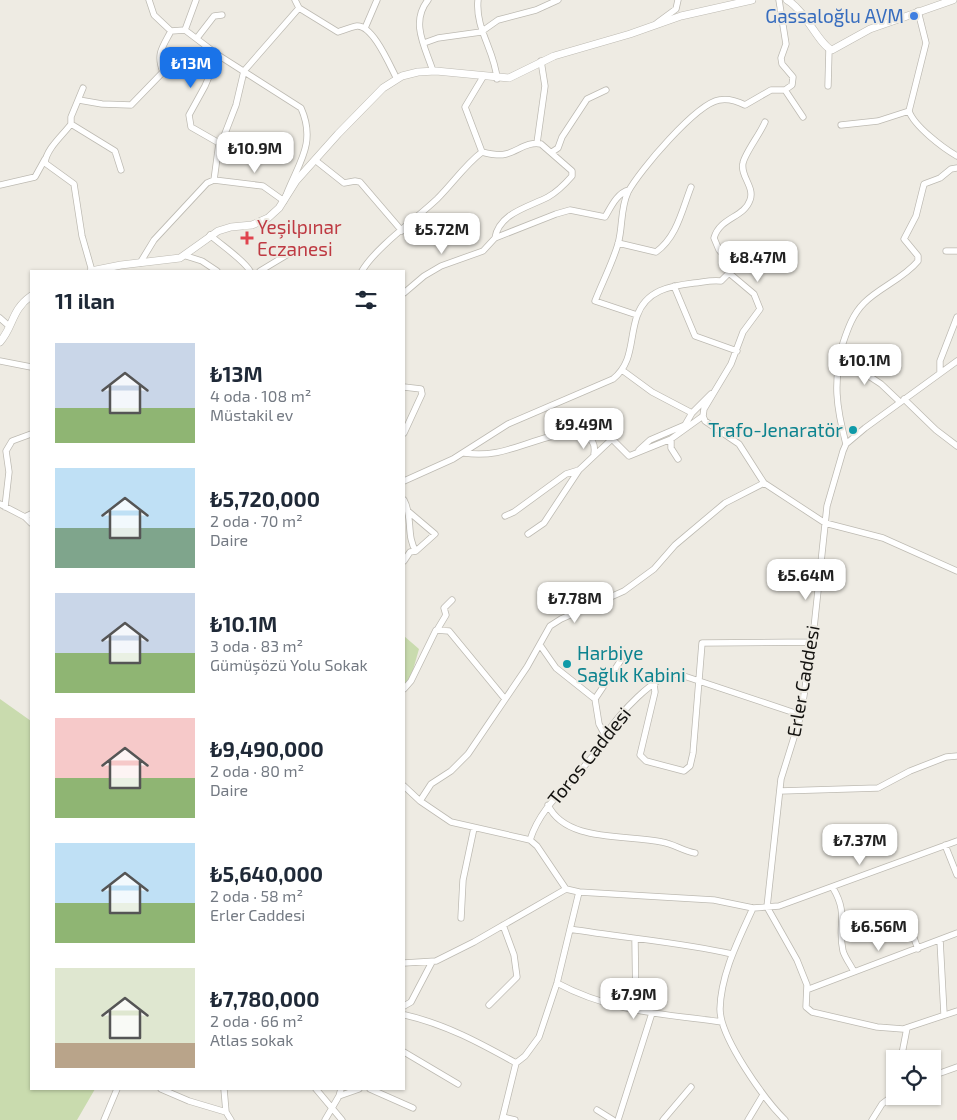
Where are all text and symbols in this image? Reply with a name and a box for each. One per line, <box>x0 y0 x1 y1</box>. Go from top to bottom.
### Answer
place label: Gassaloğlu AVM <box>765 4 904 27</box>
marker: Gassaloğlu AVM <box>908 10 920 22</box>
pin: ₺13M <box>161 46 221 89</box>
text: ₺13M <box>171 53 211 72</box>
pin: ₺10.9M <box>214 132 296 174</box>
text: ₺10.9M <box>228 138 282 157</box>
pin: ₺5.72M <box>401 212 483 255</box>
place label: Yeşilpınar Eczanesi <box>257 215 342 260</box>
text: ₺5.72M <box>415 219 469 238</box>
marker: Yeşilpınar Eczanesi <box>241 232 253 244</box>
pin: ₺8.47M <box>717 240 799 283</box>
text: ₺8.47M <box>730 247 786 266</box>
icon: filters <box>352 286 380 314</box>
text: 11 ilan <box>55 288 115 313</box>
pin: ₺10.1M <box>824 344 906 386</box>
text: ₺10.1M <box>839 350 891 369</box>
text: ₺13M <box>210 361 263 386</box>
icon: home <box>95 363 155 423</box>
text: 4 oda · 108 m² <box>210 386 311 405</box>
text: Müstakil ev <box>210 405 293 424</box>
pin: ₺9.49M <box>543 408 625 450</box>
text: ₺9.49M <box>555 414 613 433</box>
place label: Trafo-Jenaratör <box>708 418 843 441</box>
marker: Trafo-Jenaratör <box>847 424 859 436</box>
text: ₺5,720,000 <box>210 486 320 511</box>
icon: home <box>95 488 155 548</box>
text: 2 oda · 70 m² <box>210 511 303 530</box>
text: Daire <box>210 530 248 549</box>
pin: ₺5.64M <box>765 558 847 601</box>
text: ₺5.64M <box>778 565 834 584</box>
pin: ₺7.78M <box>534 582 616 624</box>
text: ₺7.78M <box>548 588 602 607</box>
text: ₺10.1M <box>210 611 277 636</box>
icon: home <box>95 613 155 673</box>
street label: Erler Caddesi <box>781 623 824 739</box>
text: 3 oda · 83 m² <box>210 636 303 655</box>
place label: Harbiye Sağlık Kabini <box>577 641 686 686</box>
text: Gümüşözü Yolu Sokak <box>210 655 368 674</box>
marker: Harbiye Sağlık Kabini <box>561 658 573 670</box>
street label: Toros Caddesi <box>542 702 635 809</box>
text: ₺9,490,000 <box>210 736 324 761</box>
icon: home <box>95 738 155 798</box>
text: 2 oda · 80 m² <box>210 761 304 780</box>
text: Daire <box>210 780 248 799</box>
pin: ₺7.37M <box>819 824 901 866</box>
text: ₺7.37M <box>833 830 887 849</box>
text: ₺5,640,000 <box>210 861 323 886</box>
icon: home <box>95 863 155 923</box>
text: 2 oda · 58 m² <box>210 886 303 905</box>
text: Erler Caddesi <box>210 905 305 924</box>
pin: ₺6.56M <box>838 910 920 952</box>
text: ₺6.56M <box>851 916 907 935</box>
pin: ₺7.9M <box>599 978 669 1020</box>
text: ₺7.9M <box>611 984 657 1003</box>
text: ₺7,780,000 <box>210 986 319 1011</box>
icon: home <box>95 988 155 1048</box>
text: 2 oda · 66 m² <box>210 1011 303 1030</box>
text: Atlas sokak <box>210 1030 293 1049</box>
map controls <box>886 1050 941 1105</box>
button: locate <box>886 1050 941 1105</box>

